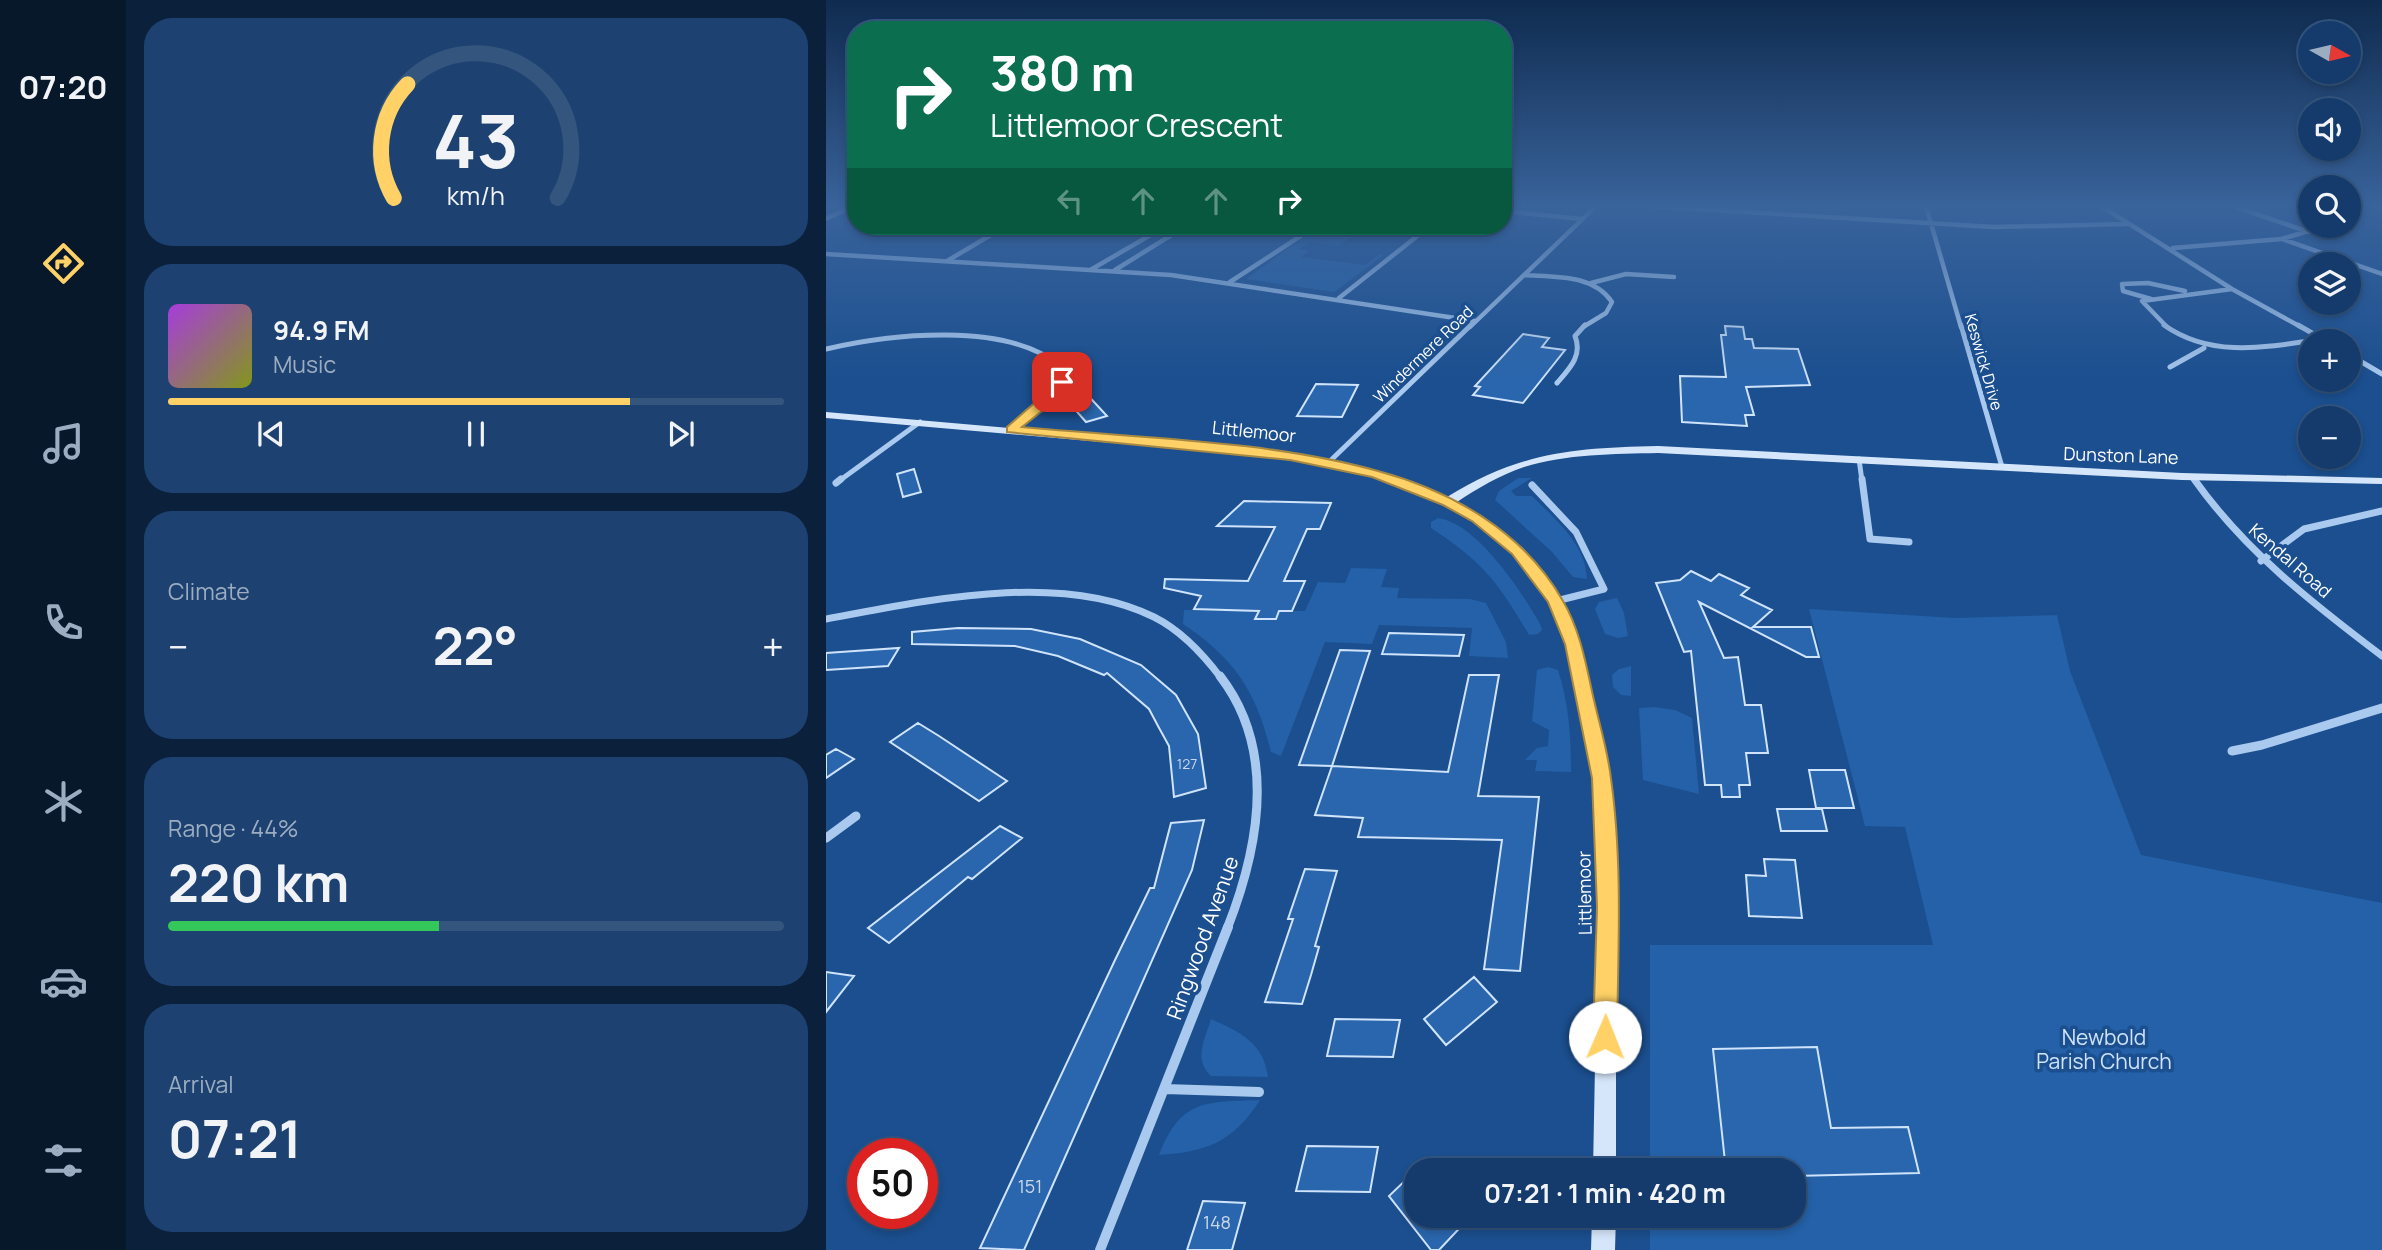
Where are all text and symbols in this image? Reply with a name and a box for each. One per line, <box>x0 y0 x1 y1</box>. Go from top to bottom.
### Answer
north arrow <box>2298 21 2361 84</box>
map controls <box>2298 21 2361 469</box>
text: 380 m <box>990 39 1135 106</box>
icon: right <box>875 49 966 140</box>
text: 07:20 <box>18 65 108 109</box>
text: 43 <box>433 91 519 191</box>
button: sound <box>2298 98 2361 161</box>
text: Littlemoor Crescent <box>990 103 1283 147</box>
button: search <box>2298 175 2361 238</box>
text: km/h <box>447 178 505 213</box>
icon: left <box>1051 182 1089 220</box>
icon: ahead <box>1124 182 1162 220</box>
icon: ahead <box>1197 182 1235 220</box>
icon: right <box>1270 182 1308 220</box>
icon: directions <box>39 239 88 288</box>
button: layers <box>2298 252 2361 315</box>
street label: Windermere Road <box>1368 300 1478 408</box>
street label: Keswick Drive <box>1960 311 2008 413</box>
text: 94.9 FM <box>273 312 370 348</box>
button: + <box>2298 329 2361 392</box>
text: Music <box>273 348 336 380</box>
pin <box>1032 352 1092 412</box>
icon: arrive <box>1043 363 1081 401</box>
button: − <box>2298 406 2361 469</box>
icon: previous <box>252 415 290 453</box>
icon: pause <box>457 415 495 453</box>
icon: next <box>662 415 700 453</box>
street label: Littlemoor <box>1211 415 1298 447</box>
icon: music <box>39 419 88 468</box>
street label: Dunston Lane <box>2063 441 2179 469</box>
street label: Kendal Road <box>2244 518 2337 603</box>
text: Climate <box>168 575 250 607</box>
icon: phone <box>39 598 88 647</box>
text: 22° <box>433 610 518 681</box>
text: − <box>168 620 189 672</box>
text: + <box>762 620 784 672</box>
house number: 127 <box>1177 754 1197 773</box>
icon: climate <box>39 777 88 826</box>
text: Range · 44% <box>168 812 299 844</box>
text: 220 km <box>168 847 349 918</box>
street label: Littlemoor <box>1571 850 1597 935</box>
street label: Ringwood Avenue <box>1159 852 1245 1023</box>
icon: car <box>39 957 88 1006</box>
position arrow <box>1568 1000 1642 1074</box>
park label: Newbold Parish Church <box>2036 1023 2172 1075</box>
text: Arrival <box>168 1068 234 1100</box>
text: 07:21 <box>168 1103 302 1174</box>
icon: filters <box>39 1136 88 1185</box>
speed limit sign: 50 <box>847 1138 938 1229</box>
house number: 151 <box>1018 1174 1042 1198</box>
text: 07:21 · 1 min · 420 m <box>1484 1175 1726 1211</box>
house number: 148 <box>1203 1210 1231 1234</box>

